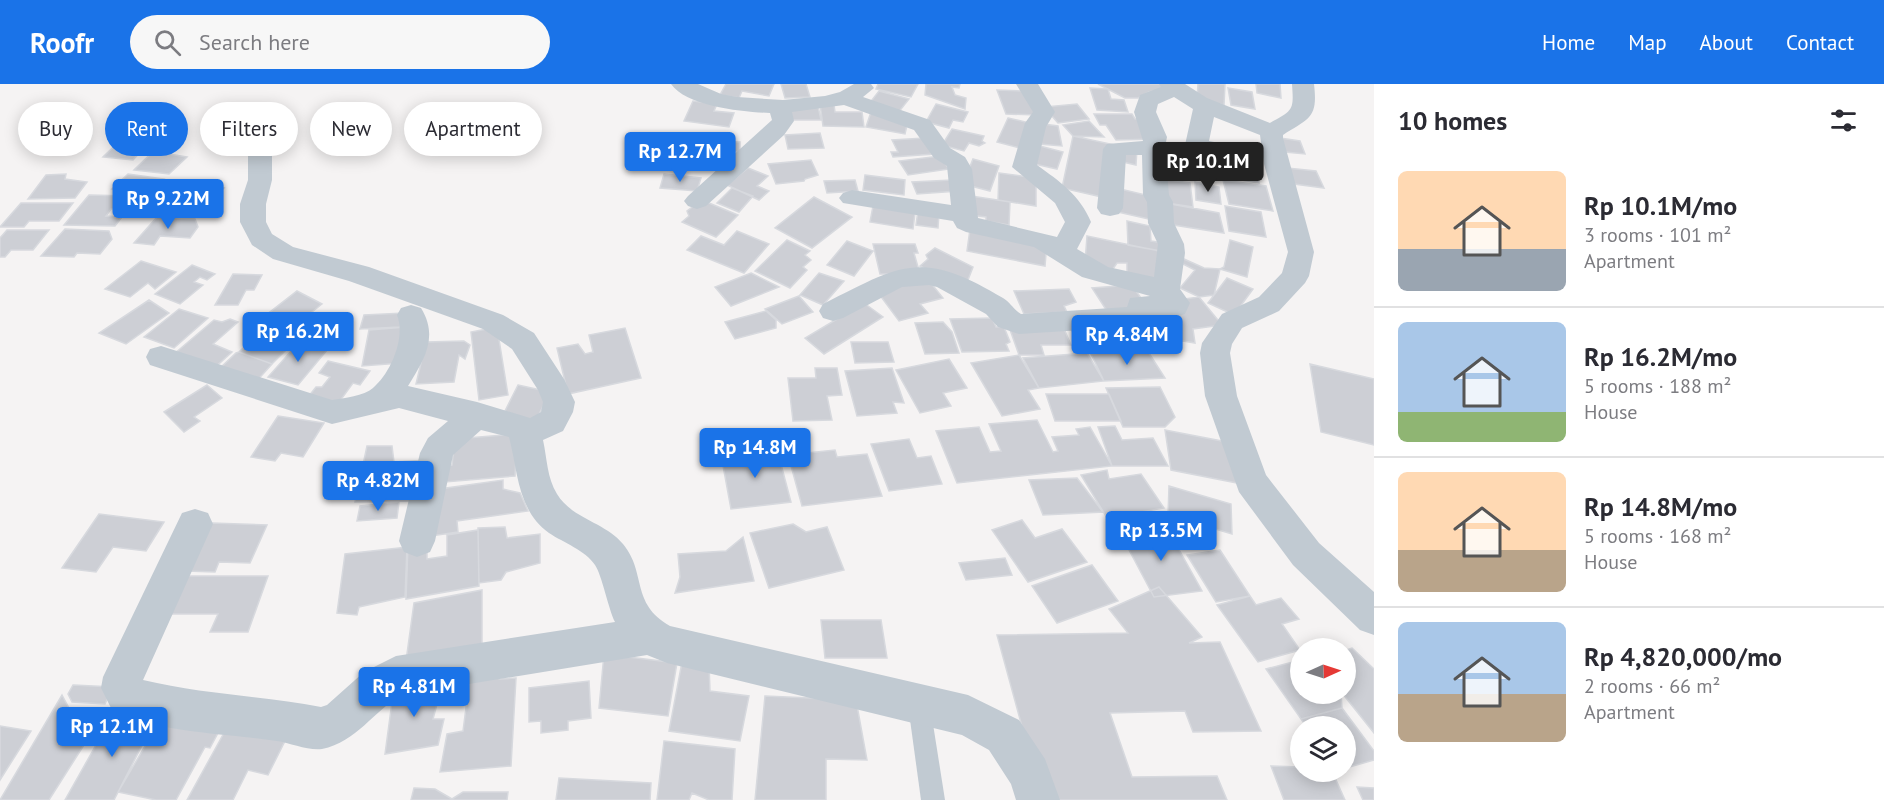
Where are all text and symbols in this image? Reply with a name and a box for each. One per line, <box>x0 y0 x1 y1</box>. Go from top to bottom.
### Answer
search box <box>130 15 550 69</box>
text: Roofr <box>30 24 94 61</box>
icon: search <box>151 26 184 59</box>
text: Search here <box>199 28 310 56</box>
text: Home <box>1542 29 1595 56</box>
text: Map <box>1628 29 1667 56</box>
text: About <box>1700 29 1753 56</box>
text: Contact <box>1786 29 1854 56</box>
chip: Buy <box>18 102 93 156</box>
chip: Rent <box>105 102 188 156</box>
chip: Filters <box>200 102 298 156</box>
chip: New <box>310 102 392 156</box>
chip: Apartment <box>404 102 542 156</box>
text: 10 homes <box>1398 104 1507 137</box>
icon: filters <box>1827 104 1860 137</box>
pin: Rp 12.7M <box>618 132 742 183</box>
text: Rp 12.7M <box>639 138 721 164</box>
pin: Rp 10.1M <box>1146 142 1270 193</box>
text: Rp 10.1M <box>1167 148 1249 174</box>
pin: Rp 9.22M <box>106 179 230 230</box>
text: Rp 9.22M <box>127 185 209 211</box>
text: Rp 10.1M/mo <box>1584 189 1737 222</box>
icon: home <box>1446 195 1518 267</box>
text: 3 rooms · 101 m² <box>1584 222 1731 248</box>
text: Apartment <box>1584 248 1675 274</box>
pin: Rp 16.2M <box>236 312 360 363</box>
pin: Rp 4.84M <box>1065 315 1189 366</box>
text: Rp 16.2M <box>257 318 339 344</box>
text: Rp 4.84M <box>1086 321 1168 347</box>
text: Rp 16.2M/mo <box>1584 340 1737 373</box>
icon: home <box>1446 346 1518 418</box>
text: 5 rooms · 188 m² <box>1584 373 1731 399</box>
text: House <box>1584 399 1638 425</box>
pin: Rp 14.8M <box>693 428 817 479</box>
text: Rp 14.8M <box>714 434 796 460</box>
pin: Rp 4.82M <box>316 461 440 512</box>
text: Rp 4.82M <box>337 467 419 493</box>
text: Rp 14.8M/mo <box>1584 490 1737 523</box>
icon: home <box>1446 496 1518 568</box>
pin: Rp 13.5M <box>1099 511 1223 562</box>
text: Rp 13.5M <box>1120 517 1202 543</box>
text: 5 rooms · 168 m² <box>1584 523 1731 549</box>
text: House <box>1584 549 1638 575</box>
north arrow <box>1290 638 1356 704</box>
map controls <box>1290 638 1356 782</box>
text: Rp 4,820,000/mo <box>1584 640 1782 673</box>
icon: home <box>1446 646 1518 718</box>
pin: Rp 4.81M <box>352 667 476 718</box>
text: Rp 4.81M <box>373 673 455 699</box>
text: 2 rooms · 66 m² <box>1584 673 1720 699</box>
text: Apartment <box>1584 699 1675 725</box>
pin: Rp 12.1M <box>50 707 174 758</box>
text: Rp 12.1M <box>71 713 153 739</box>
button: layers <box>1290 716 1356 782</box>

